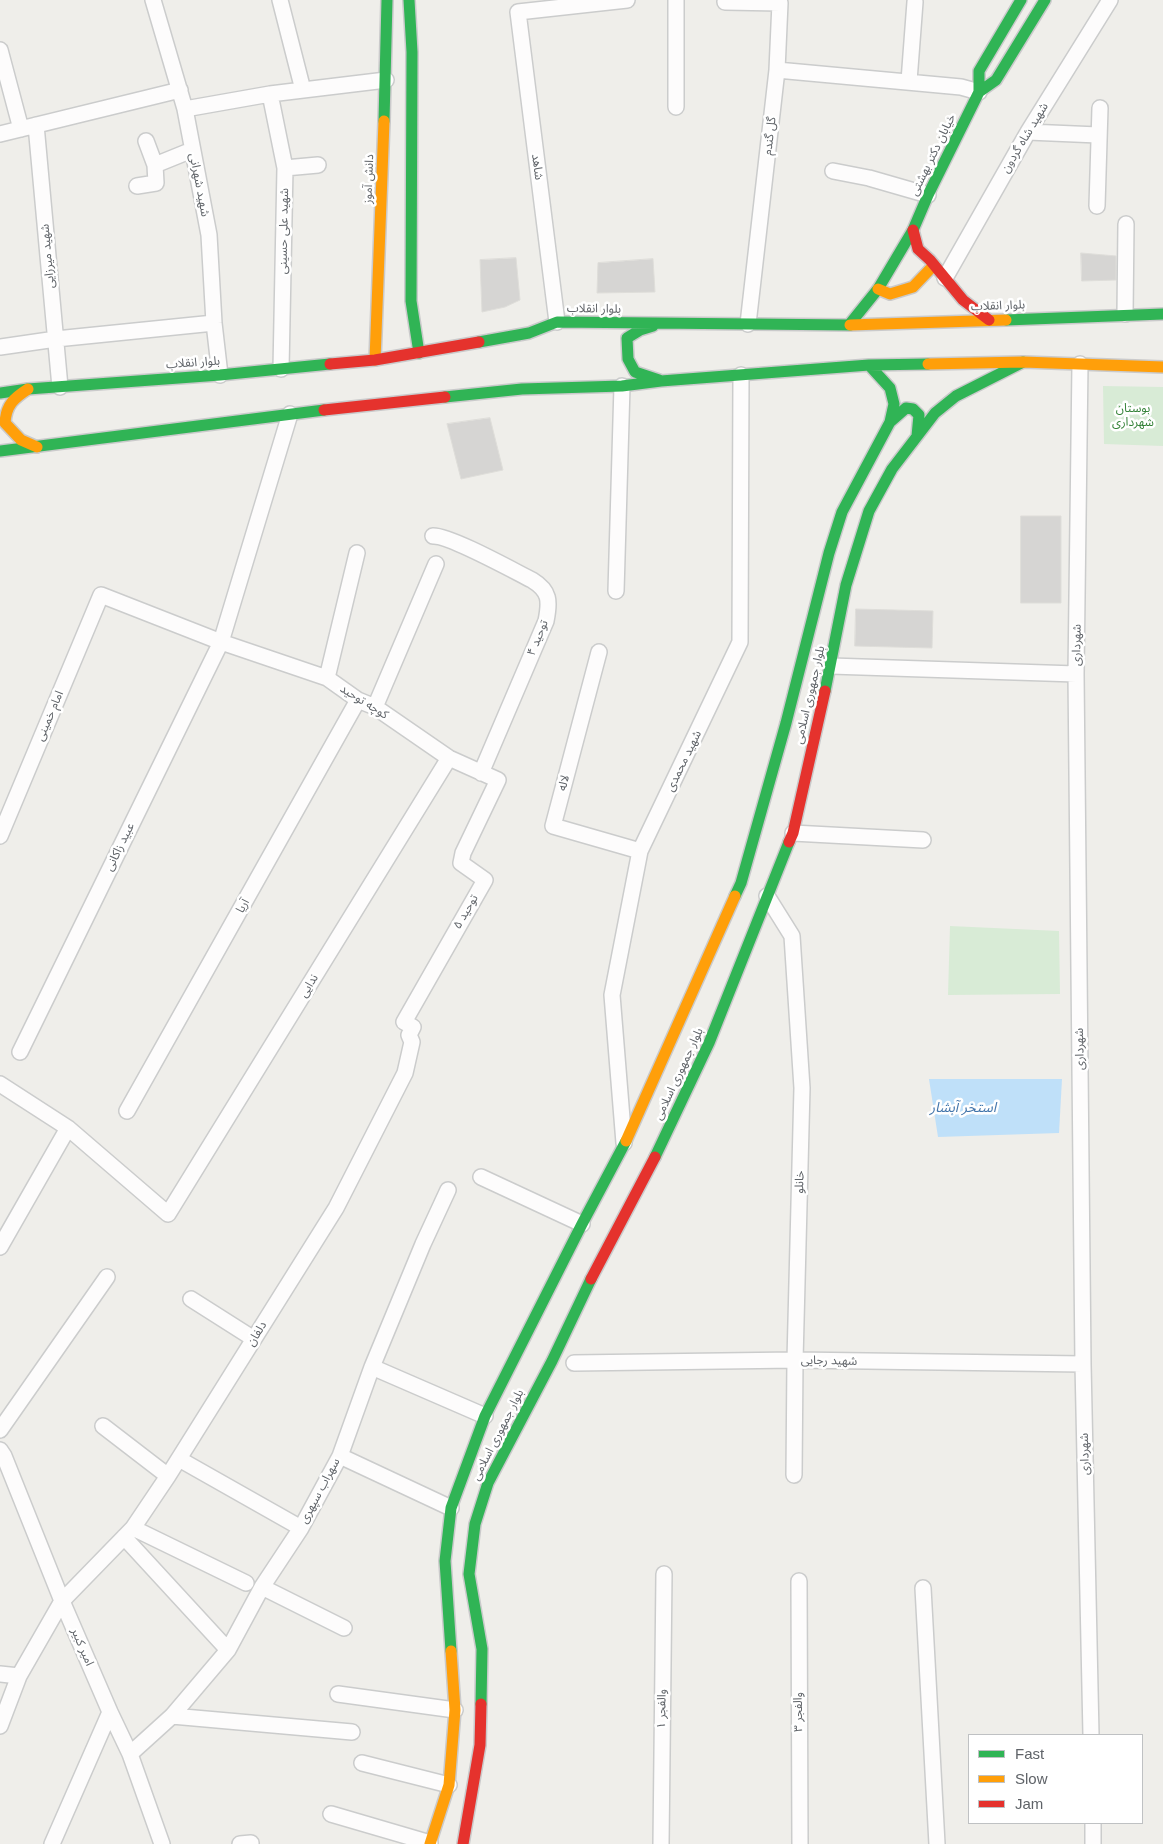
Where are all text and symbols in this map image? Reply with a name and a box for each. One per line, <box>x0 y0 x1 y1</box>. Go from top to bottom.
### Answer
street label: شهید شاه گردون <box>998 100 1052 176</box>
street label: خیابان دکتر بهشتی <box>907 112 959 198</box>
street label: گل گندم <box>761 116 779 156</box>
street label: شهید شهرانی <box>186 152 212 218</box>
street label: شاهد <box>528 153 546 181</box>
street label: دانش آموز <box>361 154 377 204</box>
street label: شهید علی حسینی <box>276 188 292 274</box>
street label: شهید میرزایی <box>38 223 58 289</box>
street label: بلوار انقلاب <box>971 298 1025 314</box>
street label: بلوار انقلاب <box>567 301 621 317</box>
street label: بلوار انقلاب <box>165 354 221 372</box>
park label: بوستان شهرداری <box>1112 402 1154 430</box>
street label: توحید ۴ <box>524 618 552 658</box>
street label: شهرداری <box>1069 624 1085 666</box>
street label: بلوار جمهوری اسلامی <box>792 645 828 745</box>
street label: کوچه توحید <box>337 682 391 722</box>
street label: امام خمینی <box>33 689 67 743</box>
street label: شهید محمدی <box>663 728 705 794</box>
street label: لاله <box>555 773 573 793</box>
street label: عبید زاکانی <box>102 821 138 873</box>
street label: توحید ۵ <box>450 892 482 932</box>
street label: آریا <box>233 896 253 916</box>
street label: ندایی <box>296 972 322 1000</box>
street label: بلوار جمهوری اسلامی <box>651 1026 707 1122</box>
street label: شهرداری <box>1072 1028 1088 1070</box>
water label: استخر آبشار <box>930 1100 996 1116</box>
street label: خانلو <box>792 1170 808 1194</box>
street label: دلفان <box>244 1319 270 1349</box>
street label: شهید رجایی <box>801 1353 857 1369</box>
street label: بلوار جمهوری اسلامی <box>469 1387 527 1483</box>
street label: شهرداری <box>1077 1433 1093 1475</box>
street label: سهراب سپهری <box>297 1456 343 1526</box>
street label: امیر کبیر <box>68 1626 96 1668</box>
street label: والفجر ۱ <box>654 1689 670 1729</box>
street label: والفجر ۳ <box>792 1692 806 1732</box>
legend <box>968 1734 1143 1824</box>
text: Fast <box>1015 1745 1044 1762</box>
text: Slow <box>1015 1770 1048 1787</box>
text: Jam <box>1015 1795 1043 1812</box>

